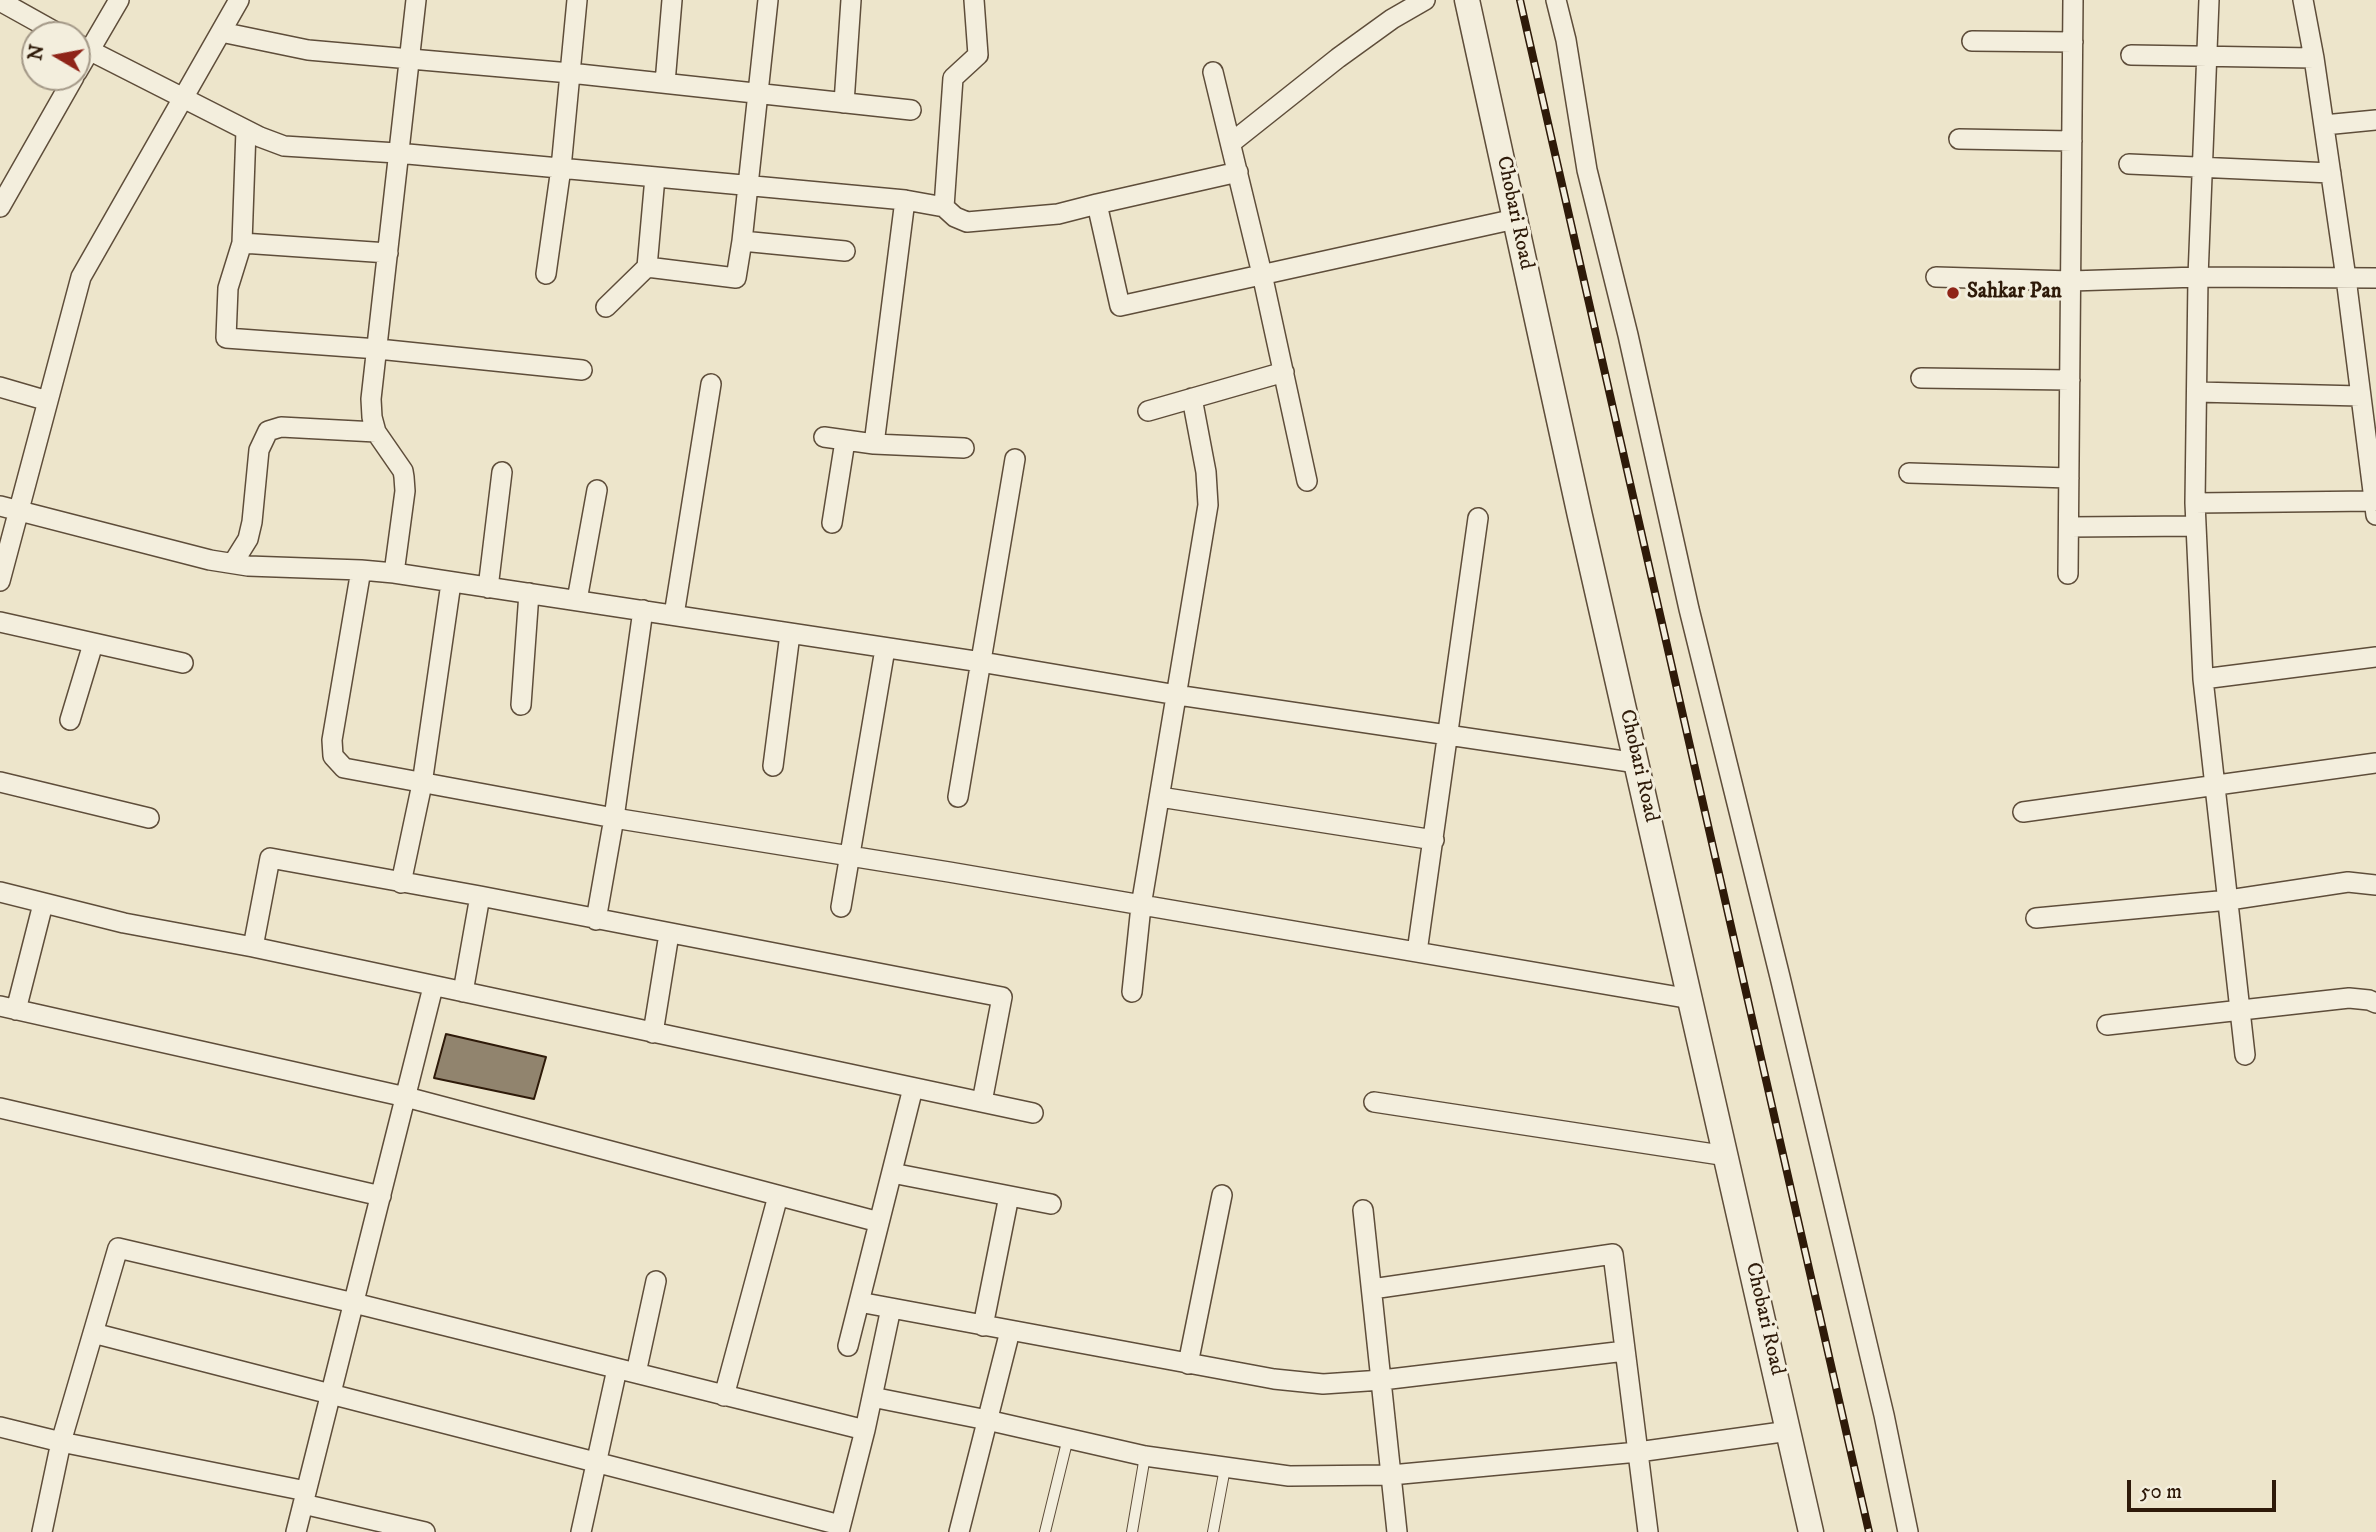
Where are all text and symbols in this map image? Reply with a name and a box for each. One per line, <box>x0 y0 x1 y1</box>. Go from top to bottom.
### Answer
north arrow <box>21 21 91 91</box>
text: N <box>24 43 49 62</box>
street label: Chobari Road <box>1490 154 1538 272</box>
place label: Sahkar Pan <box>1967 280 2062 306</box>
marker: Sahkar Pan <box>1945 285 1961 301</box>
street label: Chobari Road <box>1613 707 1663 825</box>
street label: Chobari Road <box>1739 1260 1789 1378</box>
scale bar <box>2131 1466 2280 1510</box>
text: 50 m <box>2140 1479 2182 1505</box>

